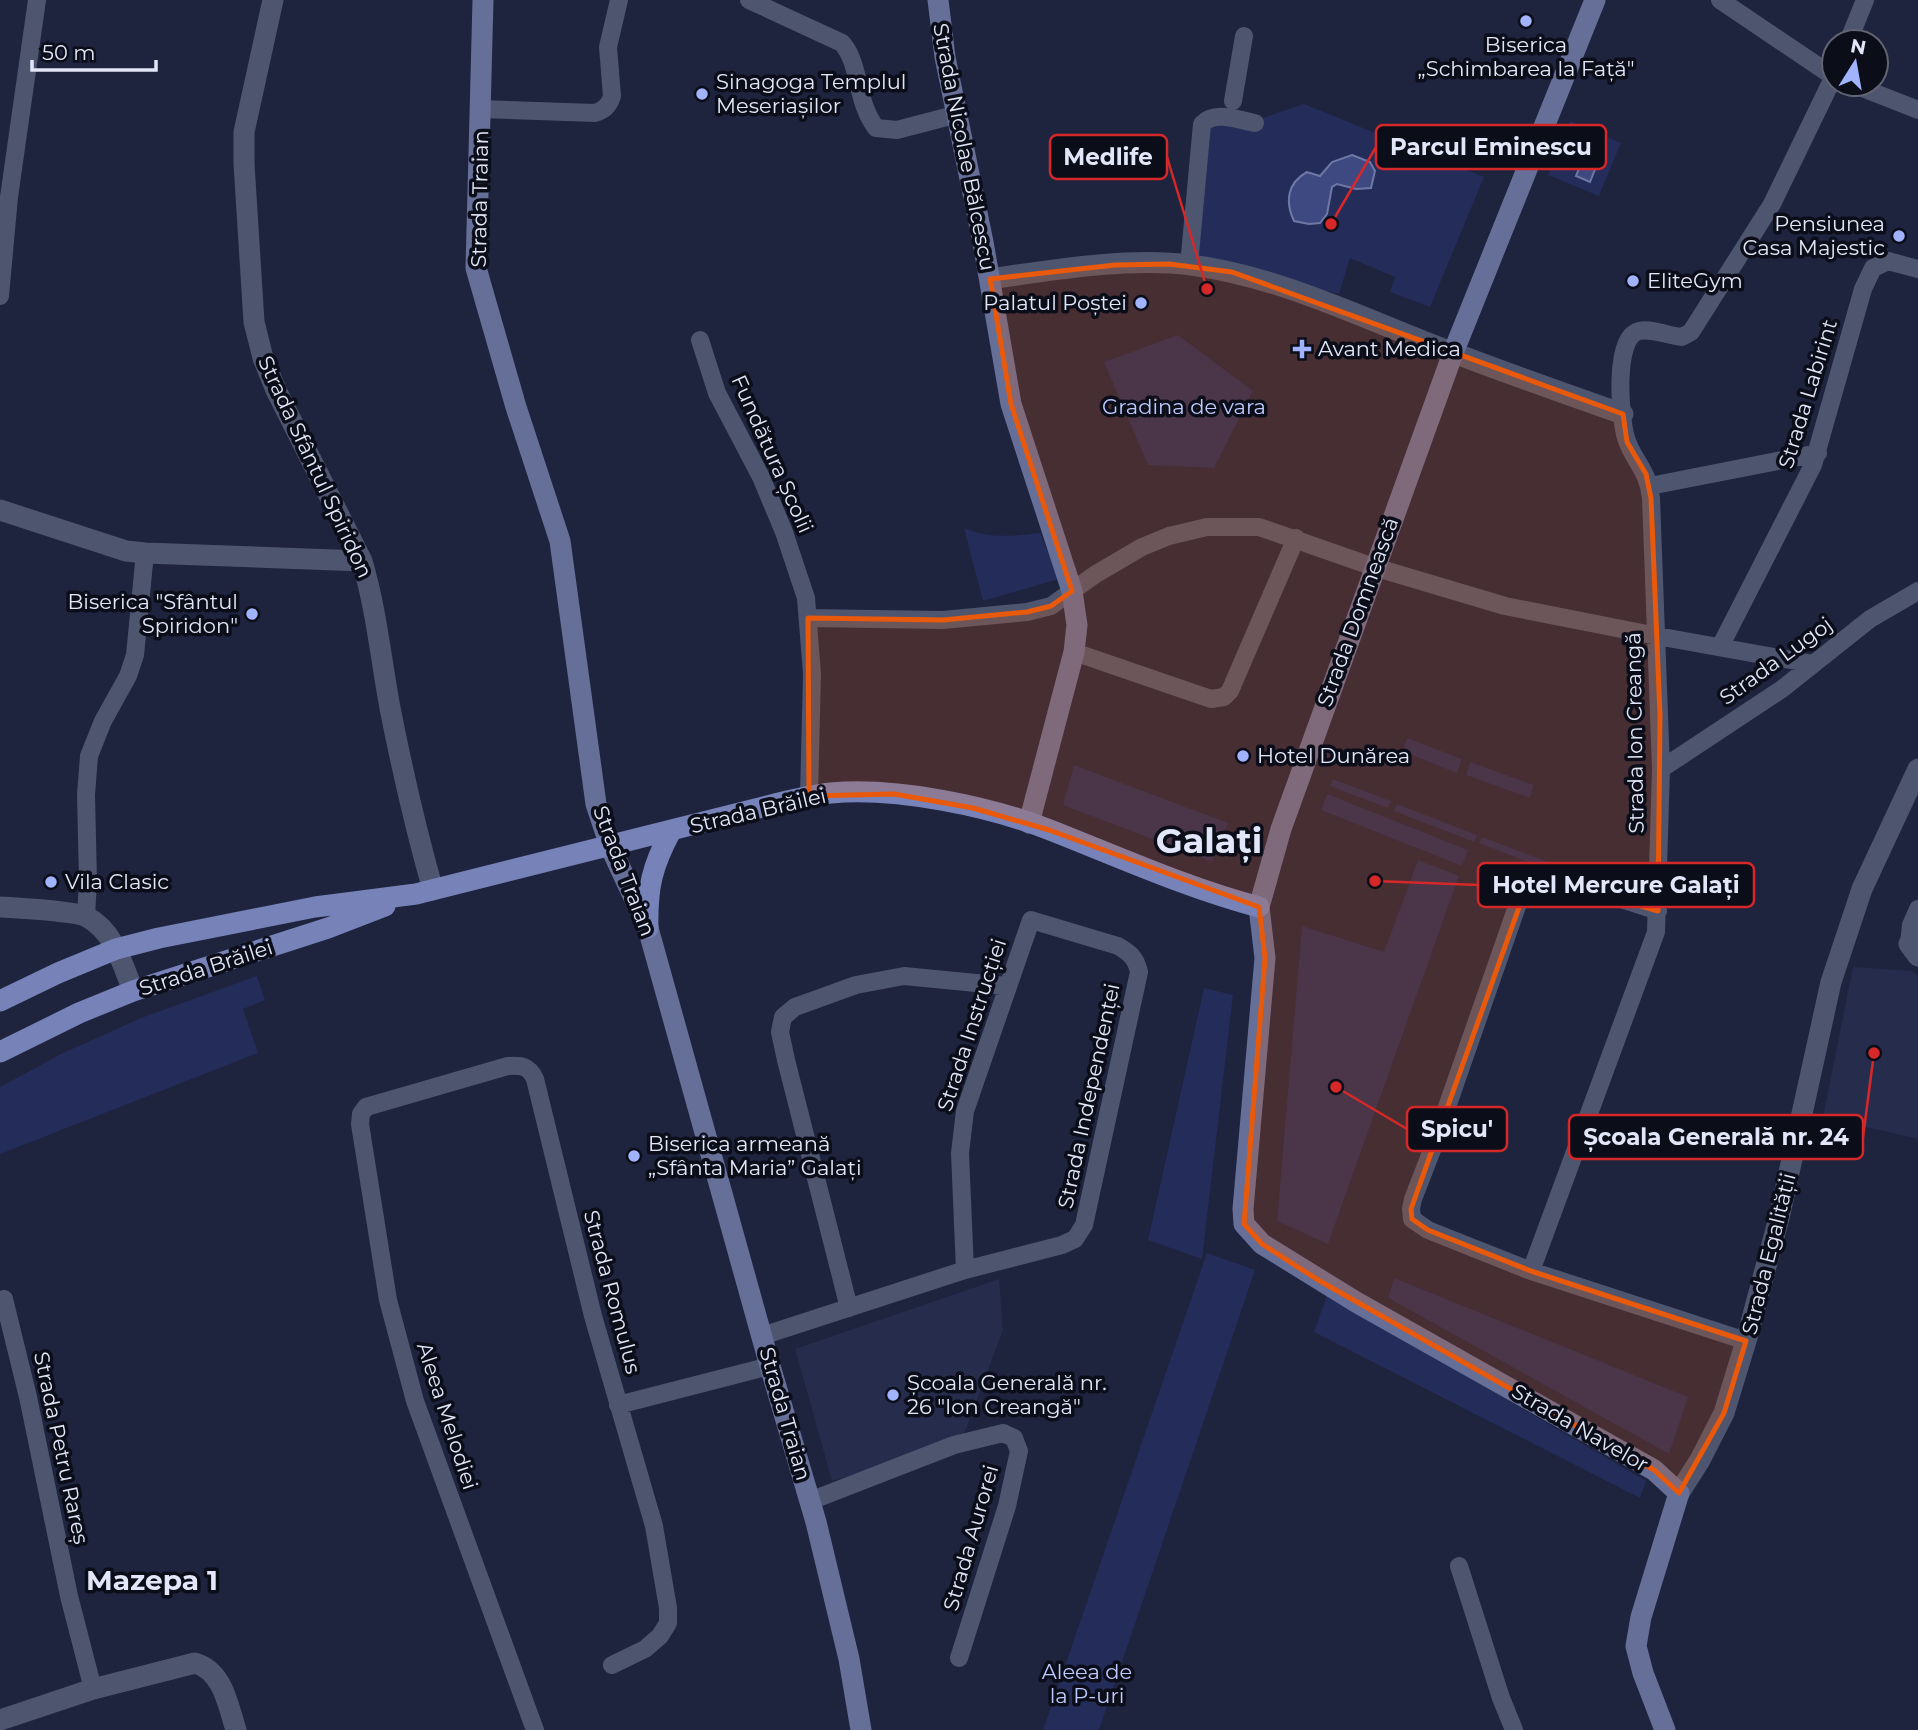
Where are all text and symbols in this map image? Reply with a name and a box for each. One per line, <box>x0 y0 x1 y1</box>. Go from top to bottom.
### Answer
marker: Biserica „Schimbarea la Față" <box>1518 13 1534 29</box>
street label: Strada Nicolae Bălcescu <box>928 21 1001 273</box>
scale bar <box>32 28 156 72</box>
north arrow <box>1820 28 1890 98</box>
place label: Biserica „Schimbarea la Față" <box>1417 32 1635 82</box>
text: N <box>1848 34 1868 60</box>
text: 50 m <box>42 40 96 65</box>
place label: Sinagoga Templul Meseriașilor <box>716 69 907 119</box>
marker: Sinagoga Templul Meseriașilor <box>694 86 710 102</box>
callout: Parcul Eminescu <box>1376 125 1606 169</box>
street label: Strada Traian <box>466 130 493 268</box>
text: Parcul Eminescu <box>1390 133 1592 161</box>
callout: Medlife <box>1050 135 1167 179</box>
text: Medlife <box>1063 143 1153 171</box>
place label: Pensiunea Casa Majestic <box>1743 211 1885 260</box>
marker: Pensiunea Casa Majestic <box>1891 228 1907 244</box>
place label: EliteGym <box>1647 268 1743 293</box>
marker: EliteGym <box>1625 273 1641 289</box>
place label: Palatul Poștei <box>983 290 1127 316</box>
marker: Palatul Poștei <box>1133 295 1149 311</box>
street label: Strada Labirint <box>1773 316 1842 472</box>
place label: Avant Medica <box>1318 336 1461 361</box>
marker: Avant Medica <box>1292 339 1312 359</box>
street label: Strada Sfântul Spiridon <box>253 352 378 582</box>
street label: Fundătura Școlii <box>725 371 819 537</box>
park label: Gradina de vara <box>1102 394 1266 419</box>
street label: Strada Domnească <box>1312 514 1403 710</box>
place label: Biserica "Sfântul Spiridon" <box>67 589 238 638</box>
marker: Biserica "Sfântul Spiridon" <box>244 606 260 622</box>
street label: Strada Lugoj <box>1715 611 1837 710</box>
street label: Strada Ion Creangă <box>1620 632 1649 834</box>
place label: Hotel Dunărea <box>1257 743 1410 768</box>
marker: Hotel Dunărea <box>1235 748 1251 764</box>
street label: Strada Brăilei <box>687 783 828 838</box>
street label: Strada Traian <box>588 802 661 939</box>
district label: Galați <box>1156 819 1262 863</box>
callout: Hotel Mercure Galați <box>1478 863 1754 907</box>
place label: Vila Clasic <box>65 869 169 894</box>
text: Hotel Mercure Galați <box>1492 871 1740 900</box>
marker: Vila Clasic <box>43 874 59 890</box>
street label: Strada Brăilei <box>136 934 276 1001</box>
street label: Strada Instrucției <box>932 935 1012 1115</box>
street label: Strada Independenței <box>1052 981 1126 1211</box>
callout: Spicu' <box>1407 1107 1507 1151</box>
text: Spicu' <box>1421 1115 1493 1143</box>
callout: Școala Generală nr. 24 <box>1569 1115 1863 1159</box>
text: Școala Generală nr. 24 <box>1583 1123 1849 1152</box>
place label: Biserica armeană „Sfânta Maria” Galați <box>648 1131 862 1181</box>
marker: Biserica armeană „Sfânta Maria” Galați <box>626 1148 642 1164</box>
street label: Strada Egalității <box>1736 1170 1802 1338</box>
street label: Strada Romulus <box>579 1207 646 1376</box>
street label: Aleea Melodiei <box>412 1339 483 1493</box>
street label: Strada Traian <box>755 1344 816 1483</box>
street label: Strada Petru Rareș <box>28 1349 94 1547</box>
place label: Școala Generală nr. 26 "Ion Creangă" <box>907 1370 1107 1419</box>
street label: Strada Navelor <box>1507 1378 1653 1477</box>
marker: Școala Generală nr. 26 "Ion Creangă" <box>885 1387 901 1403</box>
street label: Strada Aurorei <box>938 1462 1003 1614</box>
district label: Mazepa 1 <box>86 1563 218 1597</box>
park label: Aleea de la P-uri <box>1042 1659 1132 1708</box>

